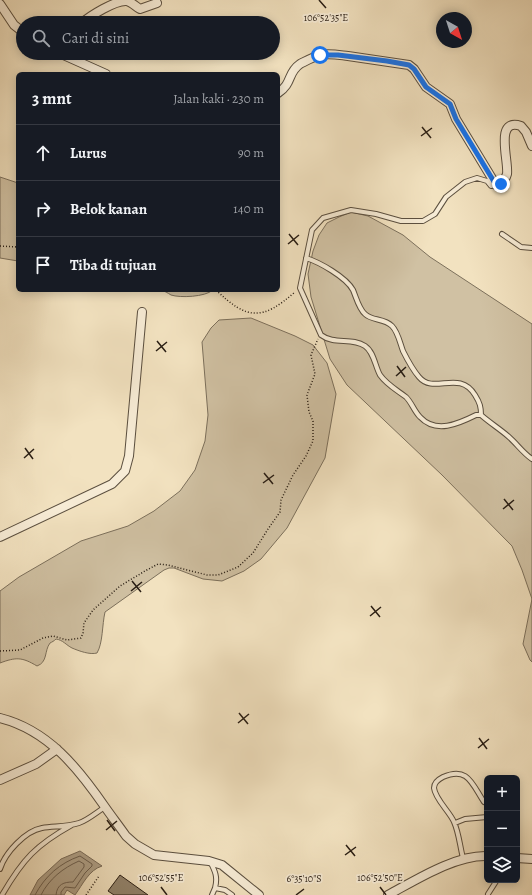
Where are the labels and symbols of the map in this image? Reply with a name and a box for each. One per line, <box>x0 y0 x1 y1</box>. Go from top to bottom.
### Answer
text: 106°52'35"E <box>304 11 348 24</box>
north arrow <box>436 12 472 48</box>
route start <box>311 46 329 64</box>
route end <box>492 175 510 193</box>
text: 106°52'55"E <box>139 871 183 884</box>
text: 106°52'50"E <box>357 871 403 884</box>
text: 6°35'10"S <box>287 872 321 885</box>

